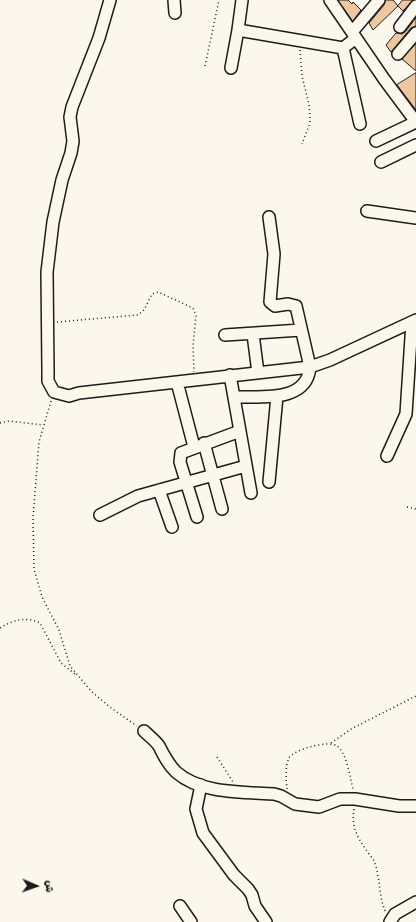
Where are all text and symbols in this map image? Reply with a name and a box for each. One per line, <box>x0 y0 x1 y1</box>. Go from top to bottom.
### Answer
north arrow <box>16 866 56 906</box>
text: ش <box>42 880 54 893</box>

